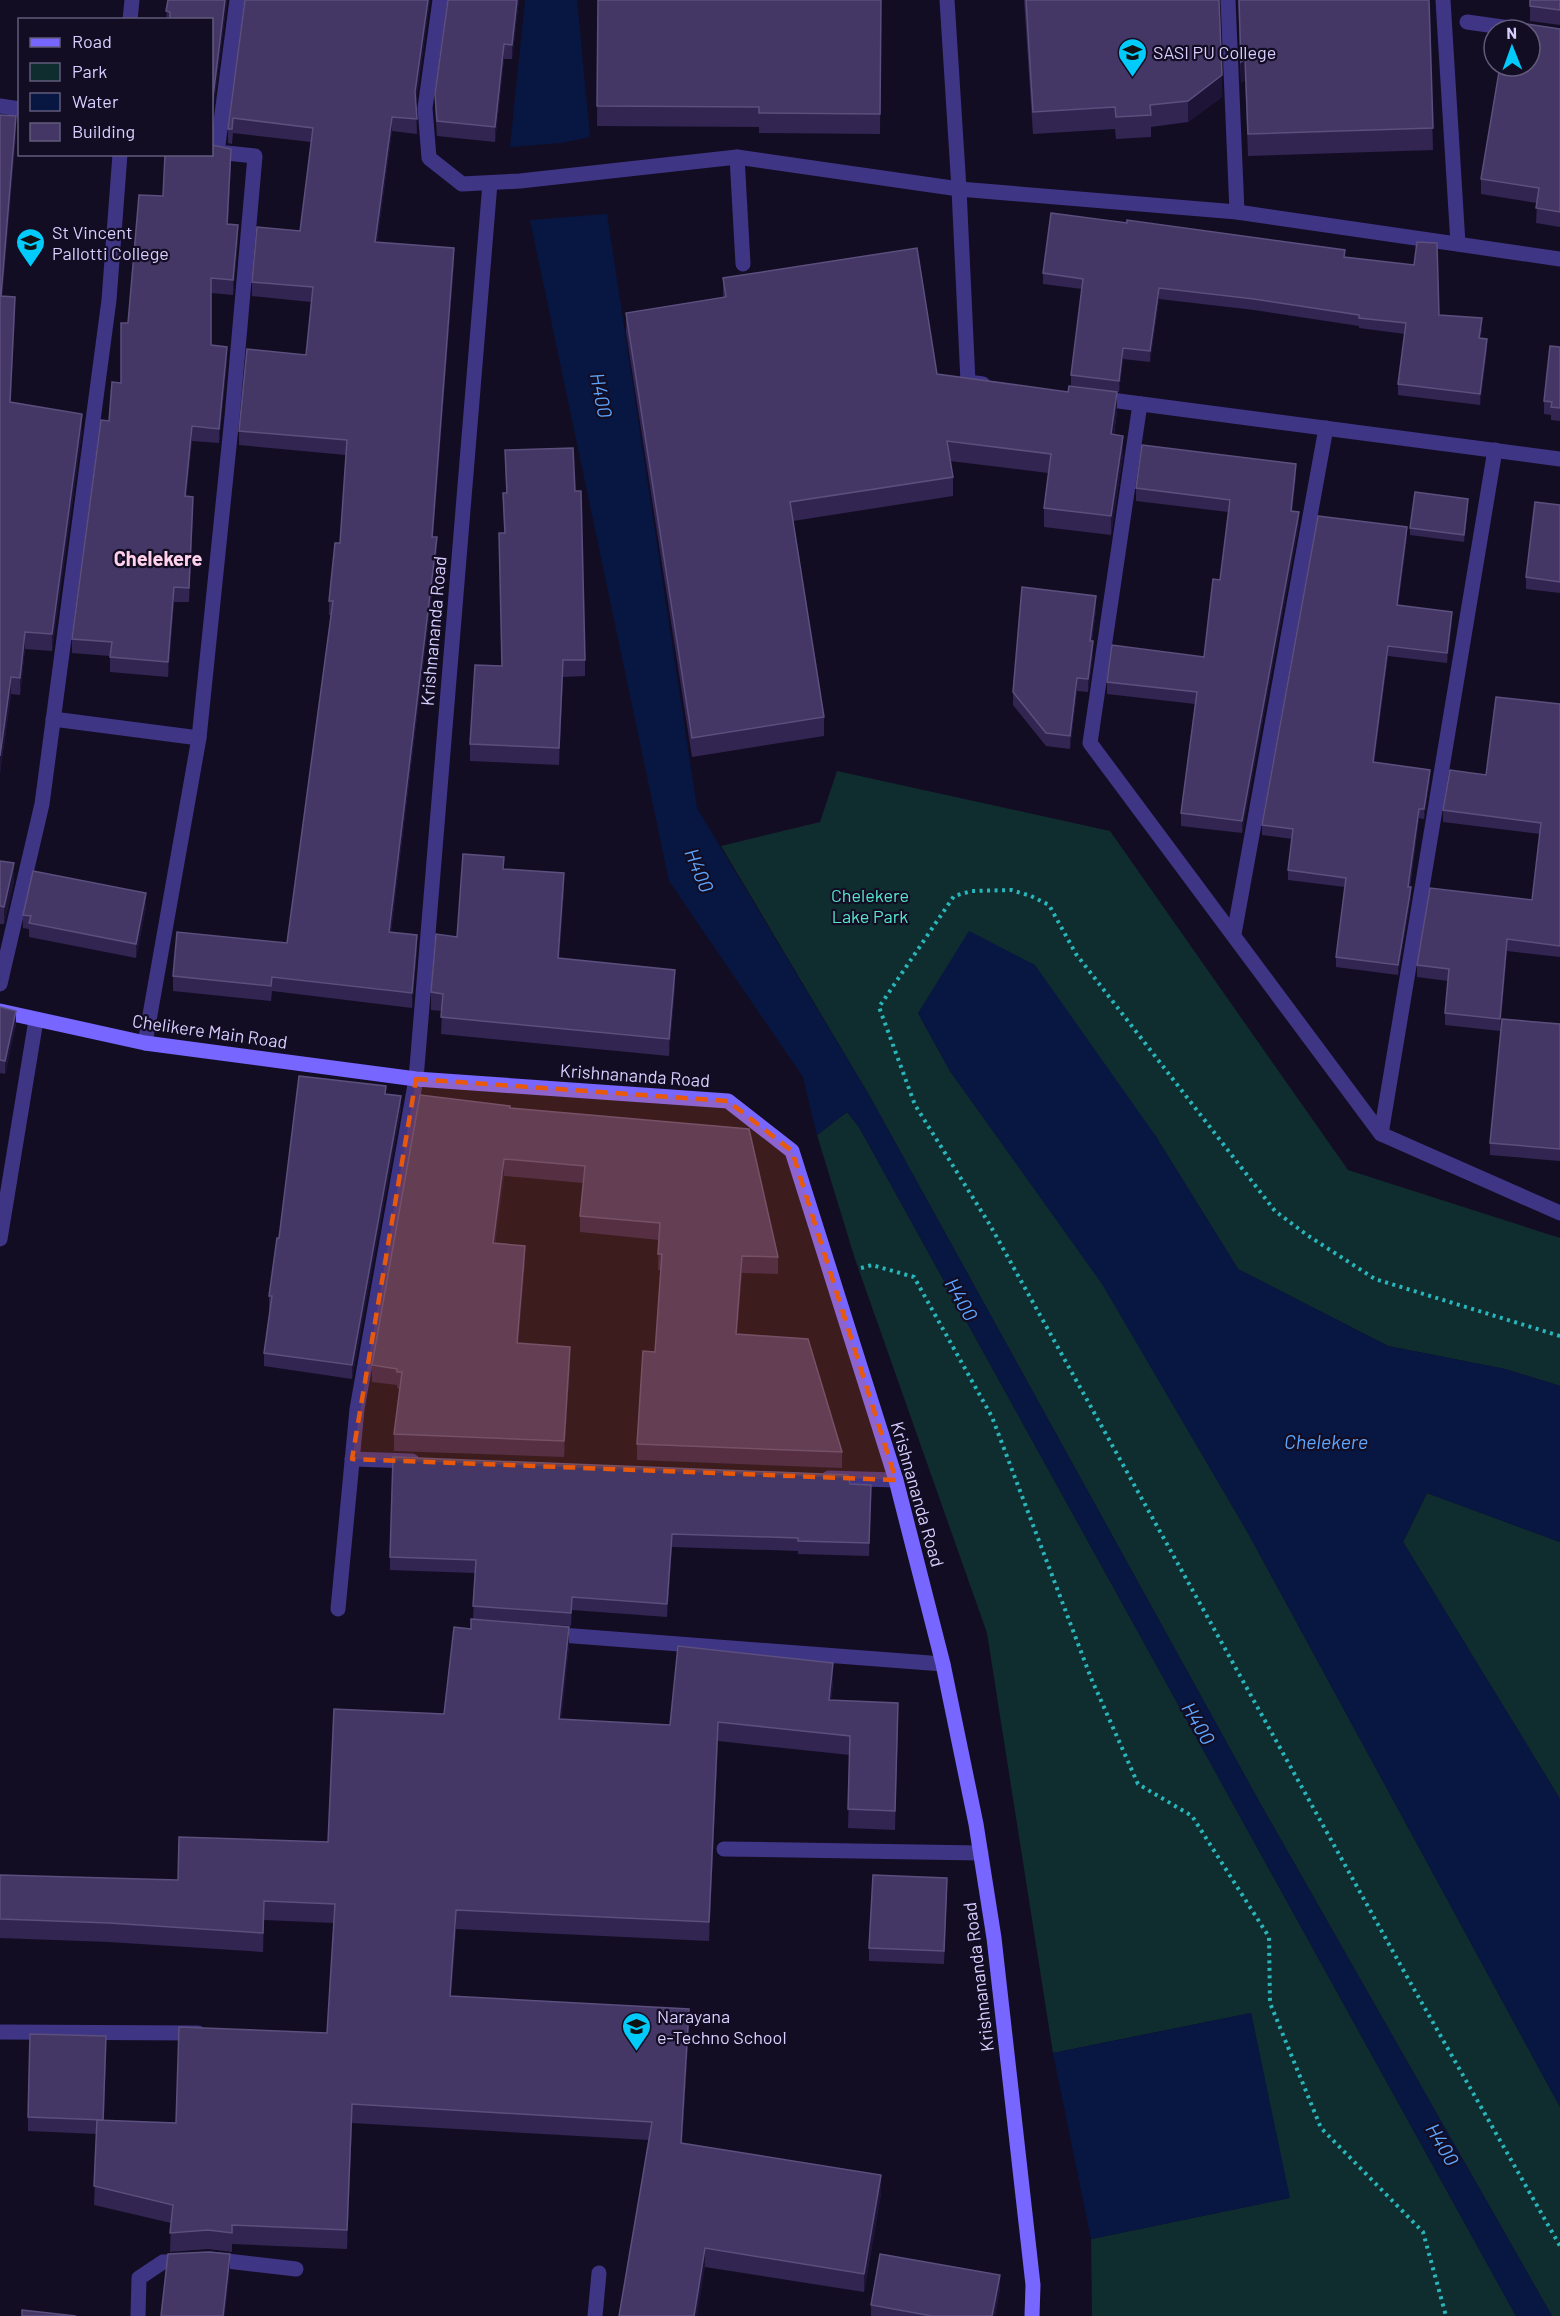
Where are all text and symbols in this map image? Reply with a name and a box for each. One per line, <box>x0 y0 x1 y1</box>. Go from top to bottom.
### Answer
legend <box>18 18 213 156</box>
north arrow <box>1482 18 1542 78</box>
text: N <box>1506 23 1517 42</box>
text: Road <box>72 30 112 52</box>
school or university icon: SASI PU College <box>1116 36 1148 78</box>
place label: SASI PU College <box>1153 41 1276 63</box>
text: Park <box>72 60 107 82</box>
text: Water <box>72 90 119 112</box>
text: Building <box>72 120 135 142</box>
place label: St Vincent Pallotti College <box>52 221 169 264</box>
school or university icon: St Vincent Pallotti College <box>15 226 47 268</box>
water label: H400 <box>586 370 618 420</box>
district label: Chelekere <box>114 546 202 570</box>
street label: Krishnananda Road <box>415 555 451 707</box>
water label: H400 <box>680 845 720 896</box>
park label: Chelekere Lake Park <box>831 884 909 927</box>
street label: Chelikere Main Road <box>131 1009 289 1053</box>
street label: Krishnananda Road <box>559 1059 711 1091</box>
water label: H400 <box>941 1273 983 1325</box>
street label: Krishnananda Road <box>887 1419 949 1569</box>
water label: Chelekere <box>1284 1429 1368 1453</box>
water label: H400 <box>1177 1697 1221 1749</box>
street label: Krishnananda Road <box>958 1901 998 2053</box>
place label: Narayana e-Techno School <box>657 2005 787 2048</box>
school or university icon: Narayana e-Techno School <box>620 2010 652 2052</box>
water label: H400 <box>1421 2118 1465 2170</box>

